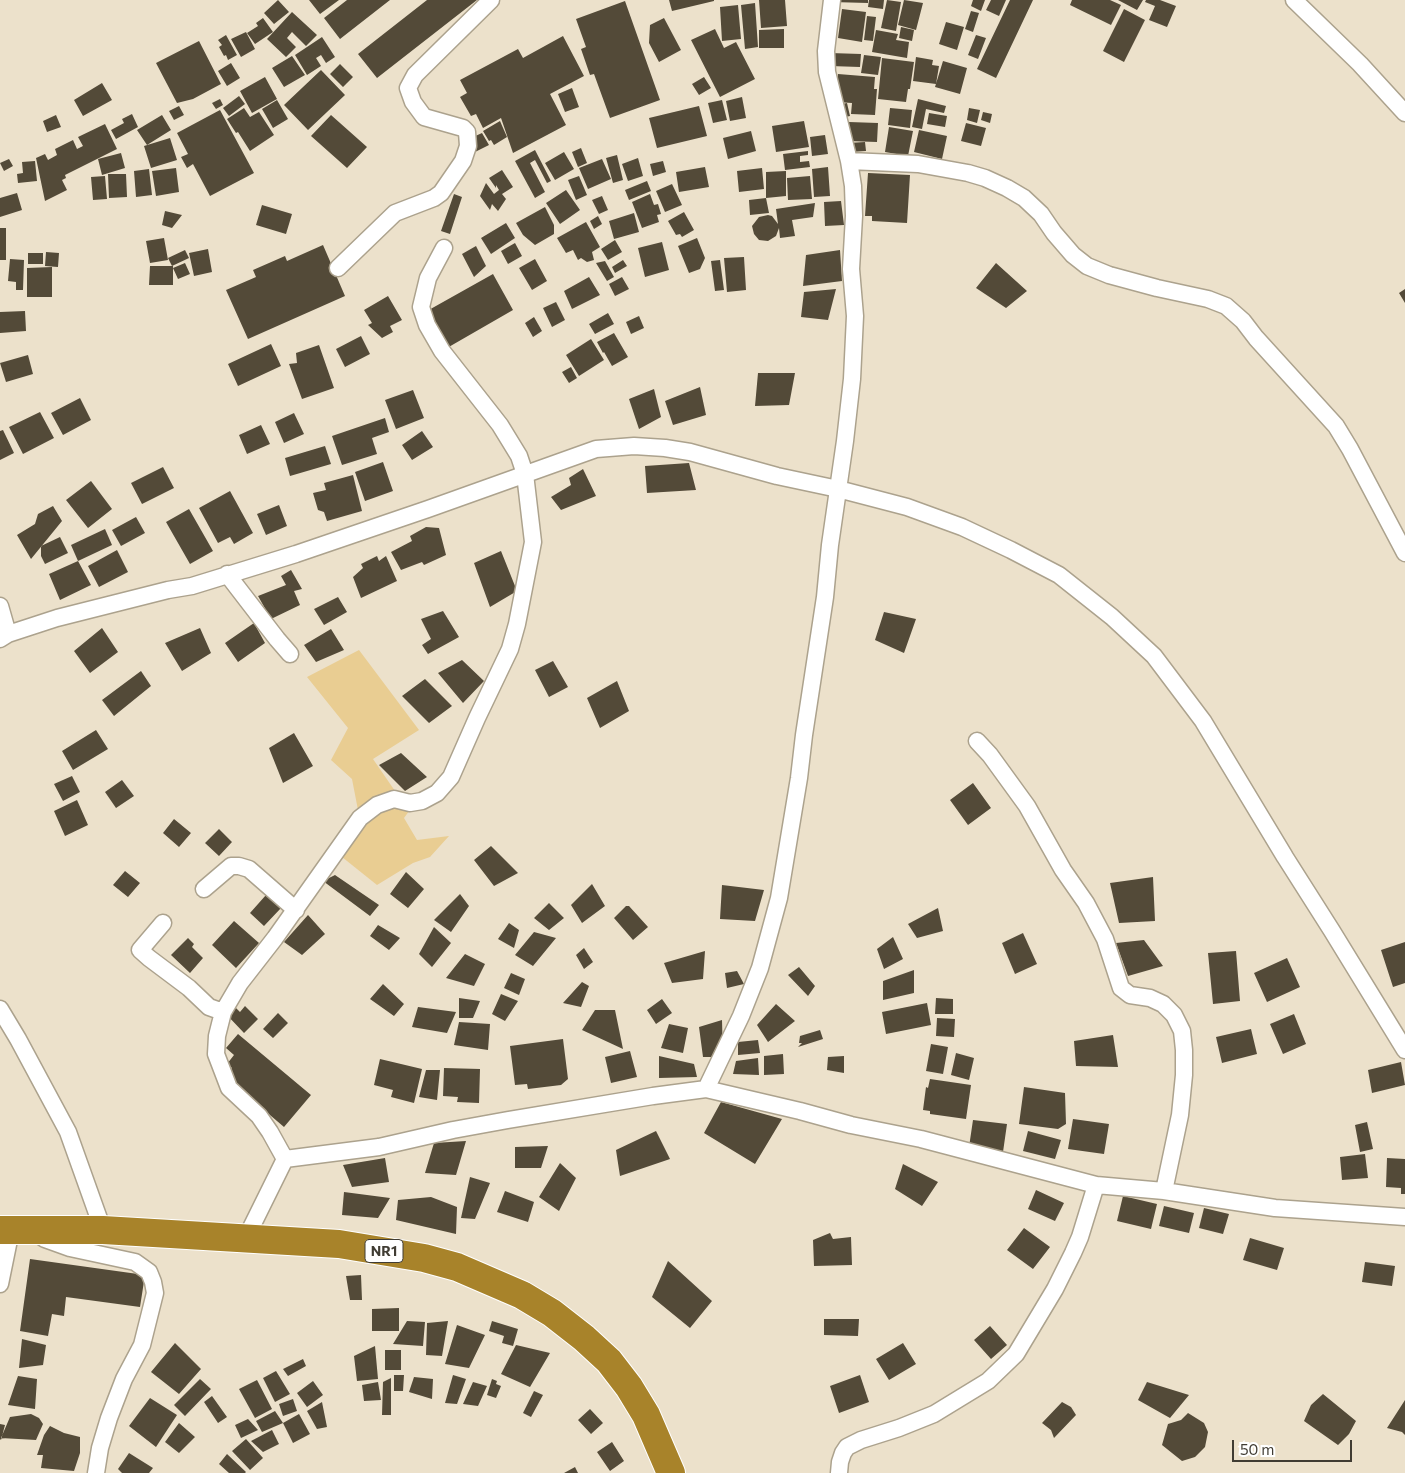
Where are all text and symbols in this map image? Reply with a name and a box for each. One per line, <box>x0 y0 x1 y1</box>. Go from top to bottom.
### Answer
road number: NR1 <box>365 1240 403 1262</box>
scale bar <box>1235 1430 1355 1462</box>
text: 50 m <box>1240 1440 1274 1458</box>

